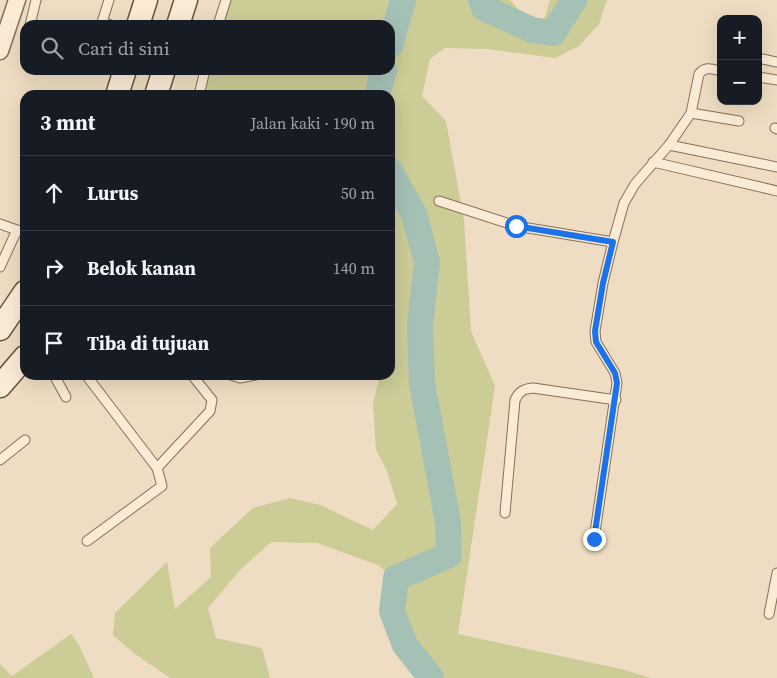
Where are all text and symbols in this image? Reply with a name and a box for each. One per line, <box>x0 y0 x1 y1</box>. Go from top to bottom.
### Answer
map controls <box>717 15 762 105</box>
button: + <box>717 15 762 60</box>
search box <box>20 20 395 75</box>
icon: search <box>38 34 66 62</box>
text: Cari di sini <box>78 35 170 61</box>
button: − <box>717 60 762 105</box>
text: 3 mnt <box>40 108 95 137</box>
text: Jalan kaki · 190 m <box>250 112 375 134</box>
icon: ahead <box>40 179 68 207</box>
text: Lurus <box>87 180 138 206</box>
text: 50 m <box>341 182 375 204</box>
route start <box>505 215 528 238</box>
icon: right <box>40 254 68 282</box>
text: Belok kanan <box>87 255 196 281</box>
text: 140 m <box>333 257 375 279</box>
icon: arrive <box>40 329 68 357</box>
text: Tiba di tujuan <box>87 330 209 356</box>
route end <box>583 528 606 551</box>

